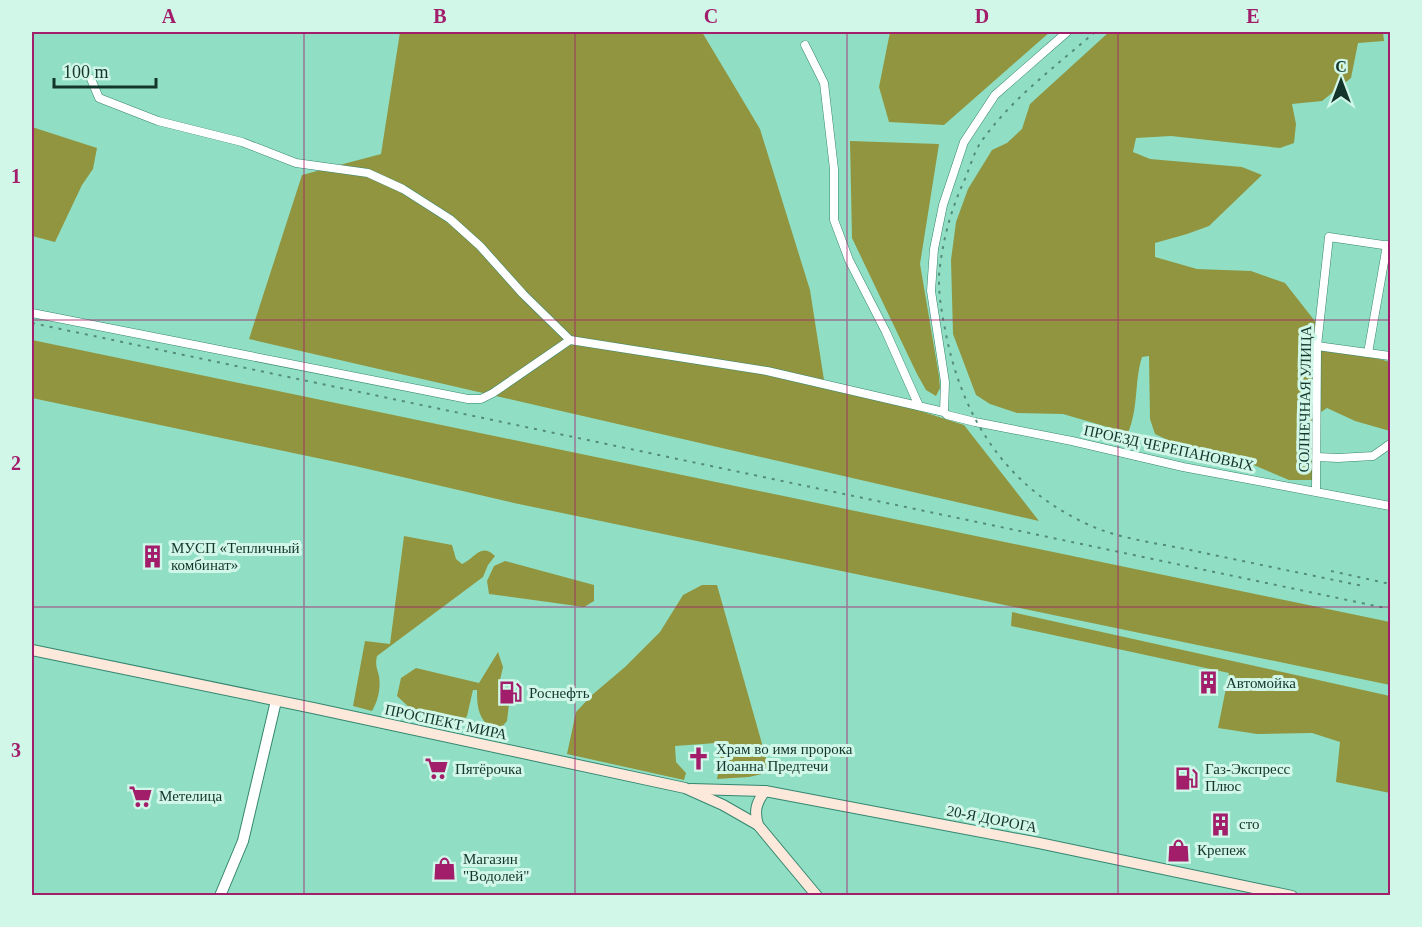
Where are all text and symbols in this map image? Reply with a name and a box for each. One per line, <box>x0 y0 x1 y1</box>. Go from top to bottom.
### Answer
text: A <box>162 5 177 27</box>
text: B <box>433 5 447 27</box>
text: C <box>704 5 718 27</box>
text: D <box>975 5 989 27</box>
text: E <box>1246 5 1260 27</box>
scale bar <box>54 51 156 89</box>
north arrow <box>1311 51 1371 111</box>
text: С <box>1335 58 1347 75</box>
text: 100 m <box>63 62 109 82</box>
text: 1 <box>11 165 21 187</box>
street label: СОЛНЕЧНАЯ УЛИЦА <box>1296 325 1314 473</box>
street label: ПРОЕЗД ЧЕРЕПАНОВЫХ <box>1082 422 1256 474</box>
text: 2 <box>11 452 21 474</box>
place label: МУСП «Тепличный комбинат» <box>171 540 300 573</box>
building icon: МУСП «Тепличный комбинат» <box>140 544 166 570</box>
building icon: Автомойка <box>1195 670 1221 696</box>
place label: Автомойка <box>1226 675 1296 691</box>
fuel station icon: Роснефть <box>498 680 524 706</box>
place label: Роснефть <box>529 685 590 701</box>
street label: ПРОСПЕКТ МИРА <box>383 701 509 743</box>
text: 3 <box>11 739 21 761</box>
place label: Храм во имя пророка Иоанна Предтечи <box>716 741 853 774</box>
church icon: Храм во имя пророка Иоанна Предтечи <box>685 745 711 771</box>
supermarket icon: Пятёрочка <box>424 756 450 782</box>
place label: Пятёрочка <box>455 761 522 777</box>
place label: Газ-Экспресс Плюс <box>1205 761 1291 794</box>
fuel station icon: Газ-Экспресс Плюс <box>1174 765 1200 791</box>
supermarket icon: Метелица <box>128 783 154 809</box>
place label: Метелица <box>159 788 223 804</box>
street label: 20-Я ДОРОГА <box>945 802 1039 836</box>
building icon: сто <box>1208 811 1234 837</box>
place label: сто <box>1239 816 1260 832</box>
shop icon: Крепеж <box>1166 837 1192 863</box>
place label: Крепеж <box>1197 842 1247 858</box>
place label: Магазин "Водолей" <box>463 851 529 884</box>
shop icon: Магазин "Водолей" <box>432 855 458 881</box>

